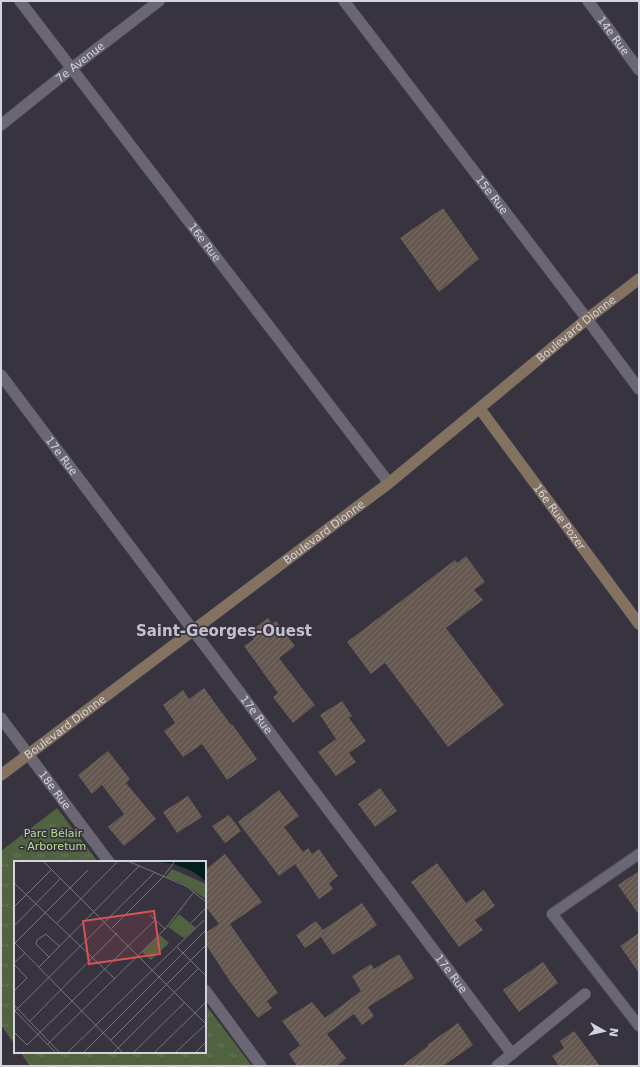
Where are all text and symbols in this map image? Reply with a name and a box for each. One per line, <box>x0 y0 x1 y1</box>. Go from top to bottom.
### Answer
street label: 14e Rue <box>595 14 632 58</box>
street label: 7e Avenue <box>53 39 107 85</box>
street label: 15e Rue <box>473 173 511 217</box>
street label: 16e Rue <box>186 220 224 264</box>
street label: Boulevard Dionne <box>534 293 618 365</box>
street label: 17e Rue <box>43 434 81 478</box>
street label: 16e Rue Pozer <box>531 481 589 553</box>
street label: Boulevard Dionne <box>281 497 367 567</box>
district label: Saint-Georges-Ouest <box>136 622 312 640</box>
street label: Boulevard Dionne <box>22 692 108 762</box>
street label: 17e Rue <box>238 693 275 737</box>
street label: 18e Rue <box>36 768 74 812</box>
park label: Parc Bélair - Arboretum <box>20 827 86 853</box>
inset map <box>14 861 206 1053</box>
street label: 17e Rue <box>433 951 470 996</box>
north arrow <box>584 1011 624 1051</box>
text: N <box>606 1027 620 1038</box>

